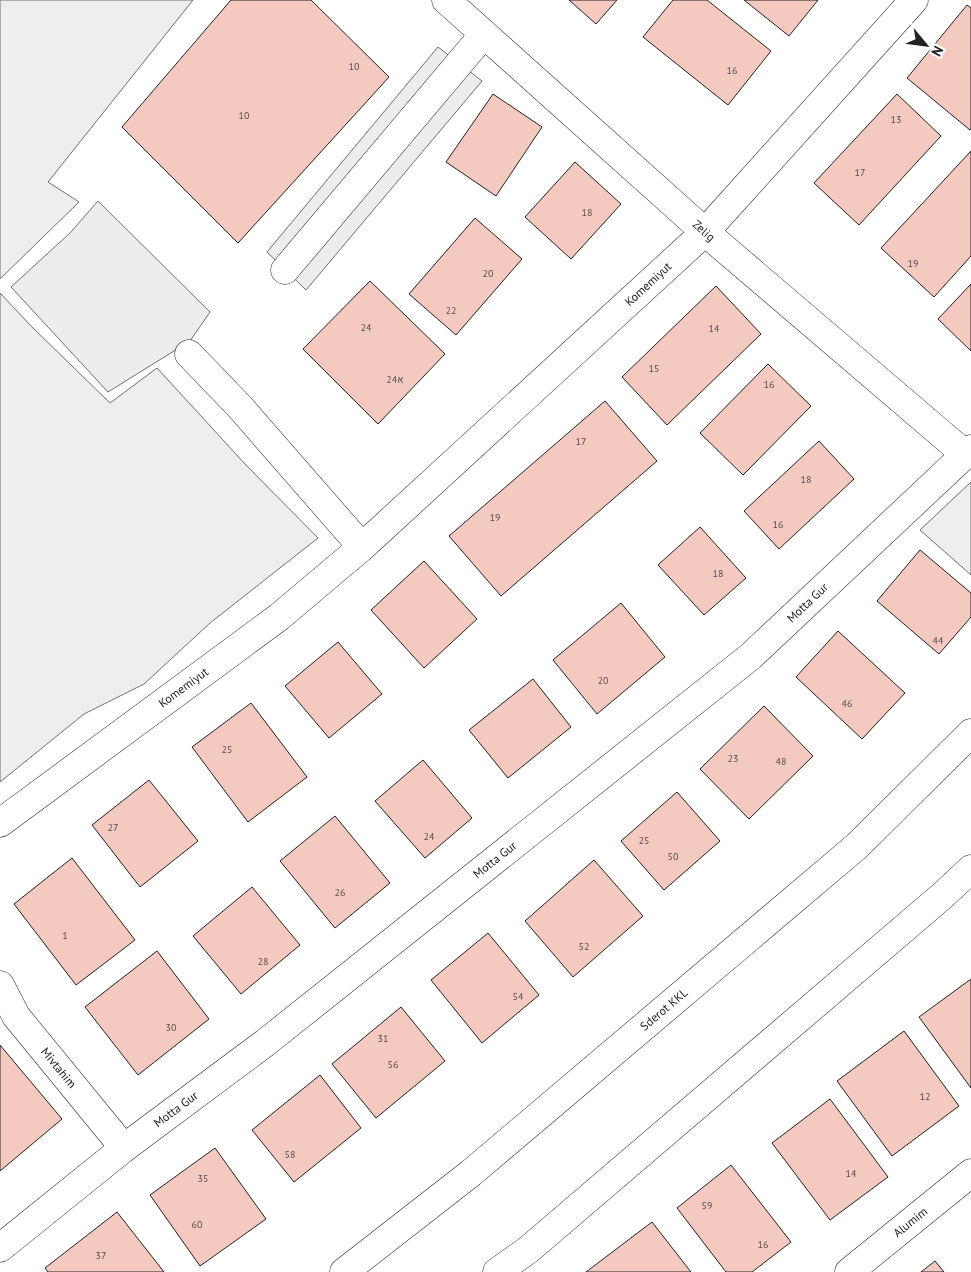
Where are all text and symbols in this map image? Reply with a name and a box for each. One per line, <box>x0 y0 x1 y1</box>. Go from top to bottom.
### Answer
north arrow <box>901 20 951 70</box>
text: N <box>927 43 947 60</box>
house number: 10 <box>349 60 360 73</box>
house number: 16 <box>727 64 737 77</box>
house number: 10 <box>239 109 250 122</box>
house number: 13 <box>891 113 901 126</box>
house number: 17 <box>855 166 865 179</box>
house number: 18 <box>582 206 592 219</box>
street label: Zelig <box>690 216 718 244</box>
house number: 19 <box>908 257 918 270</box>
street label: Komemiyut <box>621 259 674 309</box>
house number: 20 <box>483 267 494 280</box>
house number: 22 <box>446 304 456 317</box>
house number: 24 <box>361 321 372 334</box>
house number: 14 <box>709 322 720 335</box>
house number: 15 <box>649 362 659 375</box>
house number: 24א <box>386 373 404 386</box>
house number: 16 <box>764 378 774 391</box>
house number: 17 <box>576 435 586 448</box>
house number: 18 <box>801 473 811 486</box>
house number: 19 <box>490 511 500 524</box>
house number: 16 <box>773 518 783 531</box>
house number: 18 <box>713 567 723 580</box>
street label: Motta Gur <box>783 579 831 625</box>
house number: 44 <box>933 634 944 647</box>
street label: Komemiyut <box>155 664 211 710</box>
house number: 20 <box>598 674 609 687</box>
house number: 46 <box>842 697 852 710</box>
house number: 25 <box>222 743 232 756</box>
house number: 23 <box>728 752 738 765</box>
house number: 48 <box>776 755 786 768</box>
house number: 27 <box>108 821 118 834</box>
house number: 24 <box>424 830 435 843</box>
house number: 25 <box>639 834 649 847</box>
street label: Motta Gur <box>470 838 519 881</box>
house number: 50 <box>668 850 679 863</box>
house number: 26 <box>335 886 345 899</box>
house number: 1 <box>62 929 68 942</box>
house number: 52 <box>579 940 589 953</box>
house number: 28 <box>258 955 268 968</box>
street label: Sderot KKL <box>637 985 691 1033</box>
house number: 54 <box>513 990 524 1003</box>
house number: 30 <box>166 1021 177 1034</box>
house number: 31 <box>378 1032 388 1045</box>
street label: Mivtahim <box>38 1044 80 1091</box>
house number: 56 <box>388 1058 398 1071</box>
street label: Motta Gur <box>151 1088 201 1130</box>
house number: 12 <box>920 1090 930 1103</box>
house number: 58 <box>285 1148 295 1161</box>
house number: 14 <box>846 1167 857 1180</box>
house number: 35 <box>198 1172 208 1185</box>
house number: 59 <box>702 1199 712 1212</box>
street label: Alumim <box>890 1203 930 1240</box>
house number: 60 <box>192 1218 203 1231</box>
house number: 16 <box>758 1238 768 1251</box>
house number: 37 <box>96 1249 106 1262</box>

